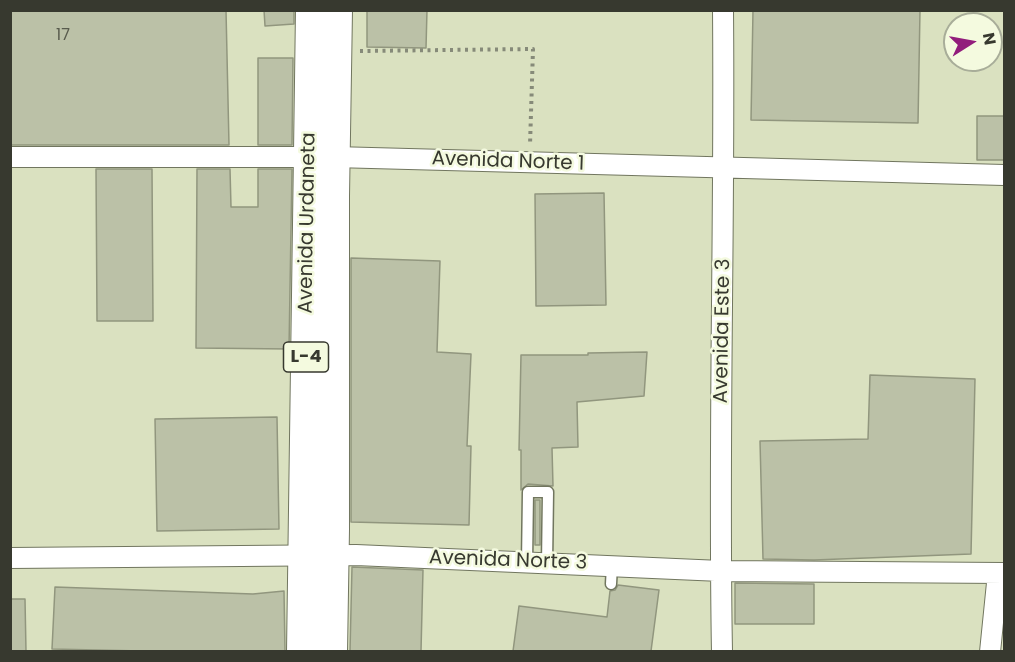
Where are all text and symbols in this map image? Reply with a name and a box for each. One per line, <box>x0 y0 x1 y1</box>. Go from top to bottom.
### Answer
north arrow <box>943 12 1003 72</box>
house number: 17 <box>56 26 70 46</box>
text: N <box>977 31 1002 47</box>
street label: Avenida Urdaneta <box>294 132 322 314</box>
street label: Avenida Norte 1 <box>431 147 585 177</box>
street label: Avenida Este 3 <box>710 258 736 404</box>
road number: L-4 <box>284 342 328 372</box>
street label: Avenida Norte 3 <box>428 546 588 576</box>

